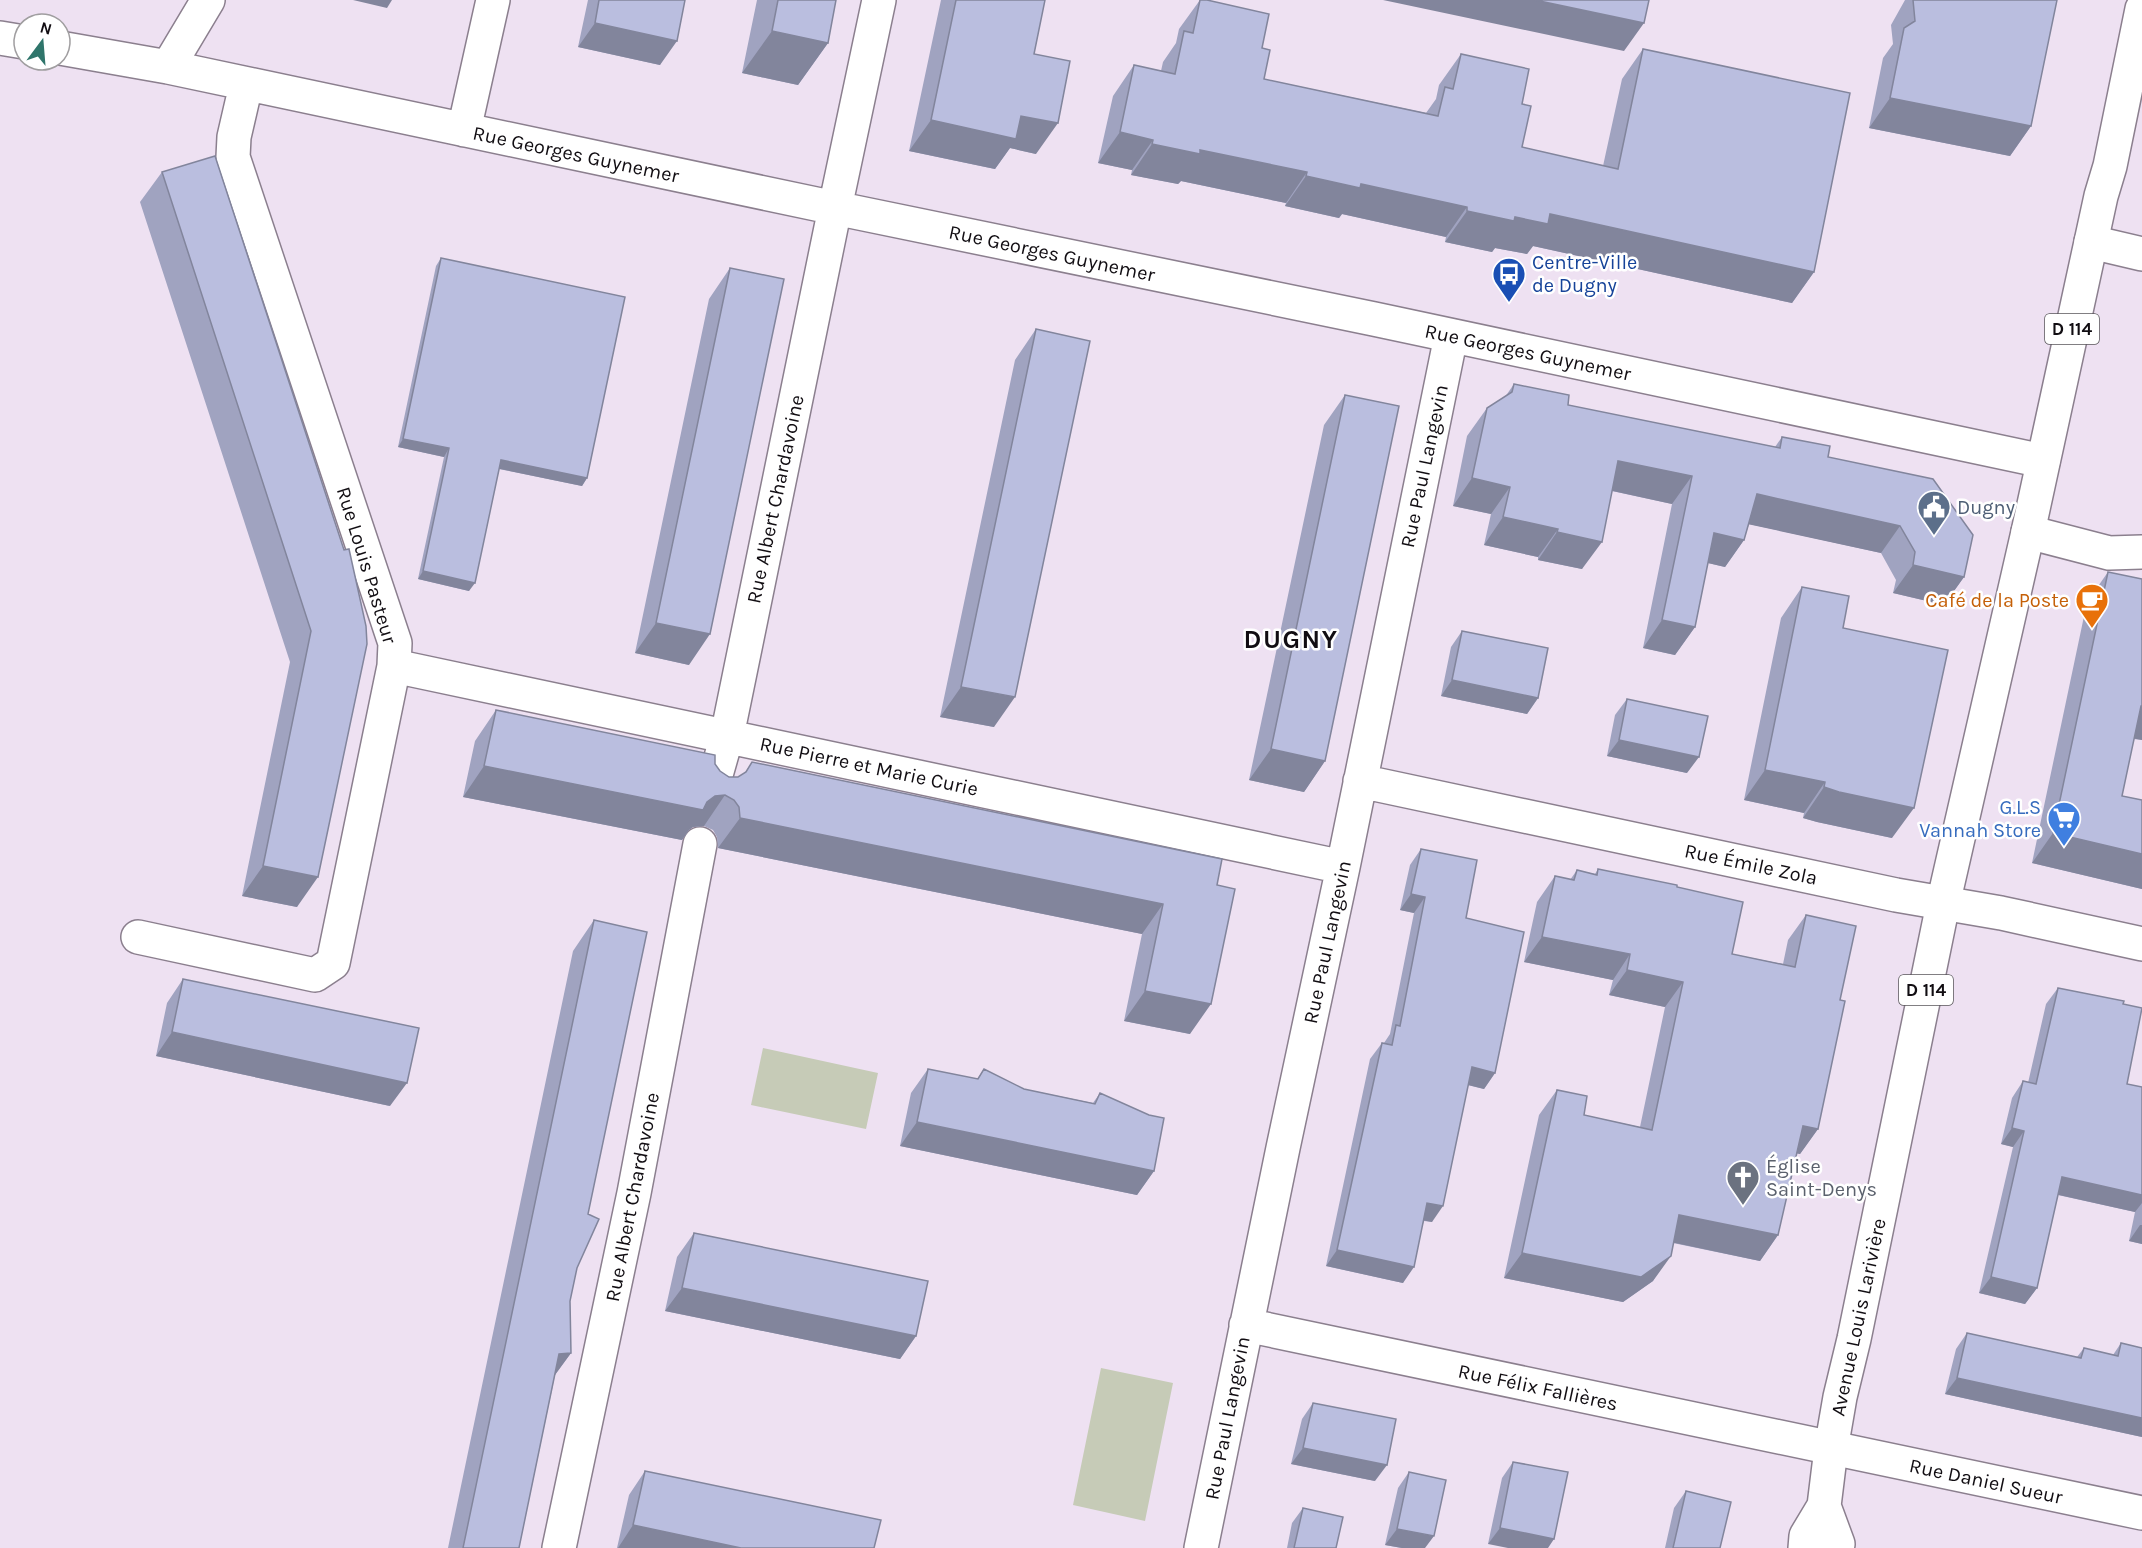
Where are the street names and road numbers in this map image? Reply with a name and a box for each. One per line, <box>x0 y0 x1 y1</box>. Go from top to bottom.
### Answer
street label: Rue Georges Guynemer <box>471 121 682 188</box>
street label: Rue Georges Guynemer <box>947 220 1158 287</box>
road number: D 114 <box>2045 314 2099 344</box>
street label: Rue Georges Guynemer <box>1423 319 1634 386</box>
street label: Rue Paul Langevin <box>1396 383 1453 550</box>
street label: Rue Albert Chardavoine <box>742 393 809 606</box>
street label: Rue Louis Pasteur <box>332 484 402 647</box>
street label: Rue Pierre et Marie Curie <box>758 732 980 801</box>
street label: Rue Émile Zola <box>1682 838 1820 890</box>
street label: Rue Paul Langevin <box>1299 859 1356 1026</box>
road number: D 114 <box>1899 975 1953 1005</box>
street label: Rue Albert Chardavoine <box>601 1090 664 1304</box>
street label: Avenue Louis Larivière <box>1826 1216 1891 1418</box>
street label: Rue Paul Langevin <box>1200 1334 1255 1502</box>
street label: Rue Félix Fallières <box>1456 1359 1620 1416</box>
street label: Rue Daniel Sueur <box>1907 1454 2065 1509</box>

